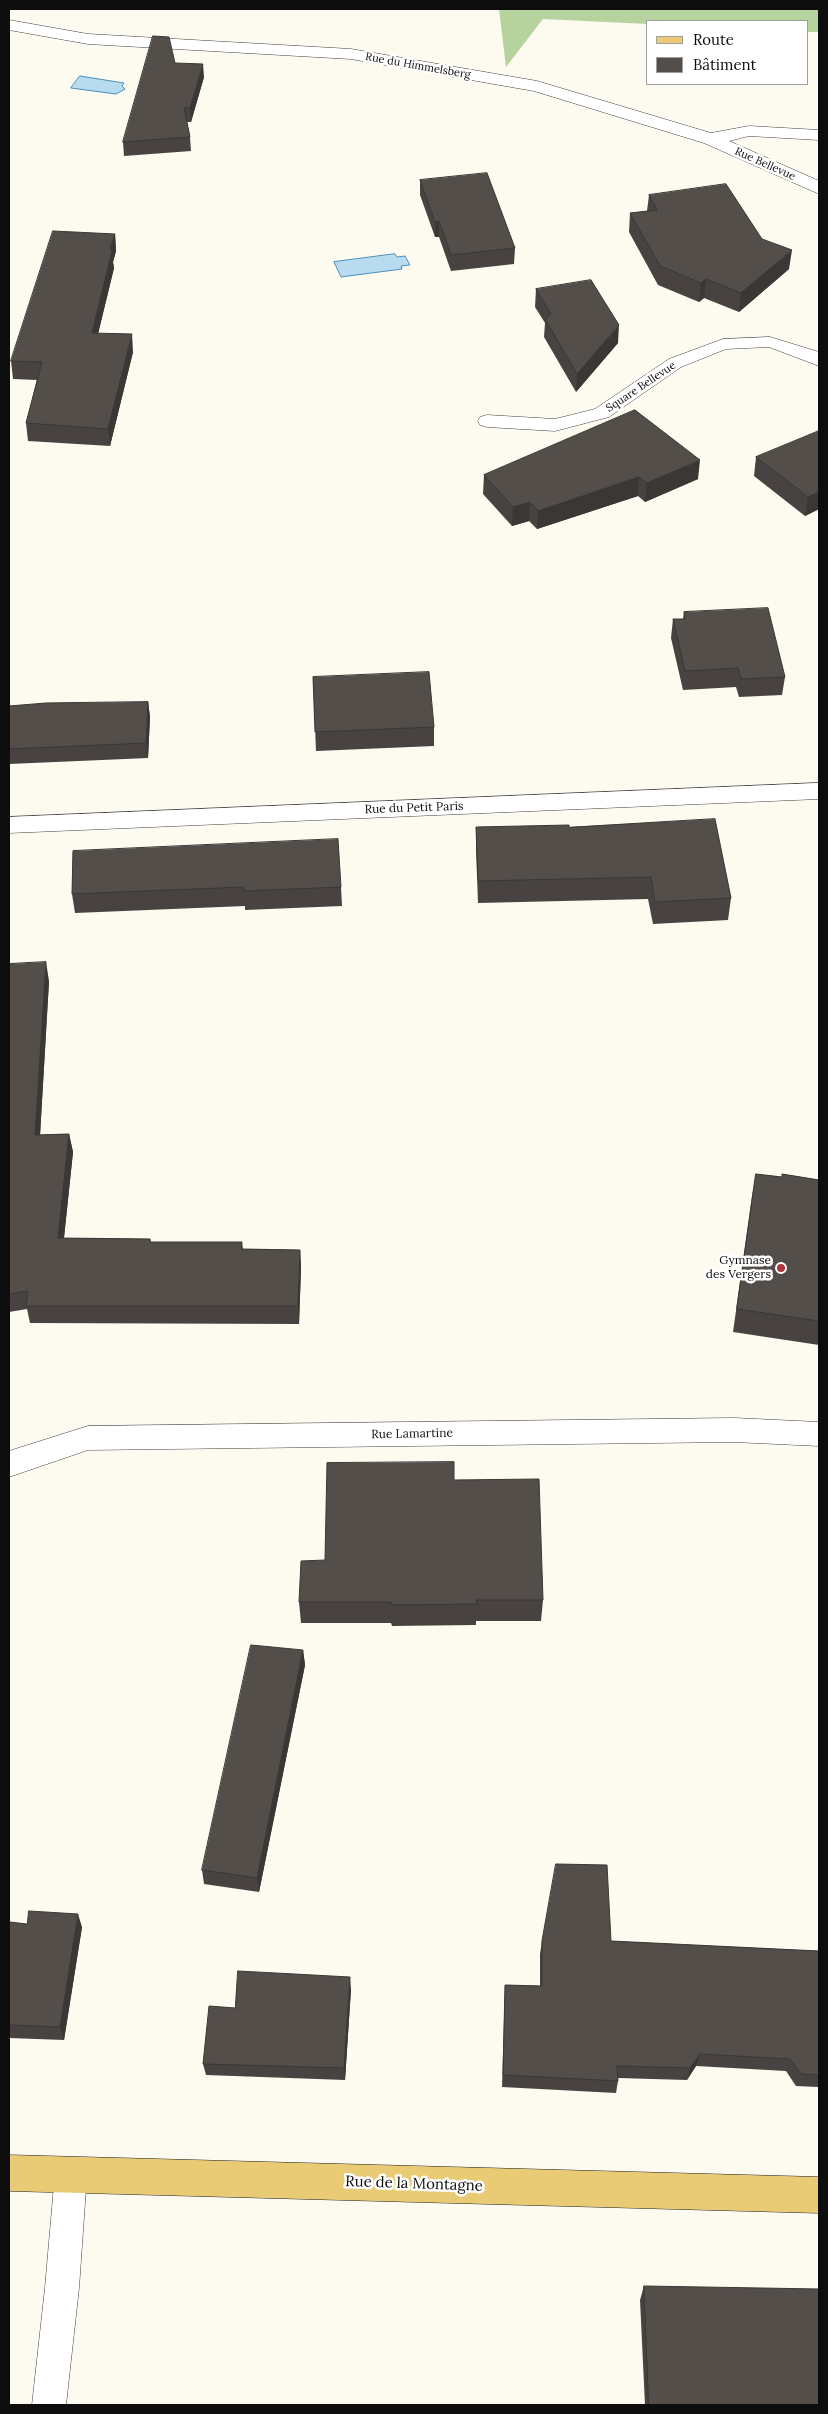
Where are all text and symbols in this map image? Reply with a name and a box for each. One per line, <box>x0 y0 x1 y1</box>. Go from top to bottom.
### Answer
legend <box>646 20 808 85</box>
text: Route <box>693 30 734 49</box>
street label: Rue du Himmelsberg <box>364 50 472 82</box>
text: Bâtiment <box>693 55 756 74</box>
street label: Rue Bellevue <box>733 145 797 183</box>
street label: Square Bellevue <box>604 359 678 415</box>
street label: Rue du Petit Paris <box>364 799 464 817</box>
place label: Gymnase des Vergers <box>706 1254 771 1282</box>
marker: Gymnase des Vergers <box>775 1262 787 1274</box>
street label: Rue Lamartine <box>371 1426 453 1442</box>
street label: Rue de la Montagne <box>345 2173 483 2195</box>

